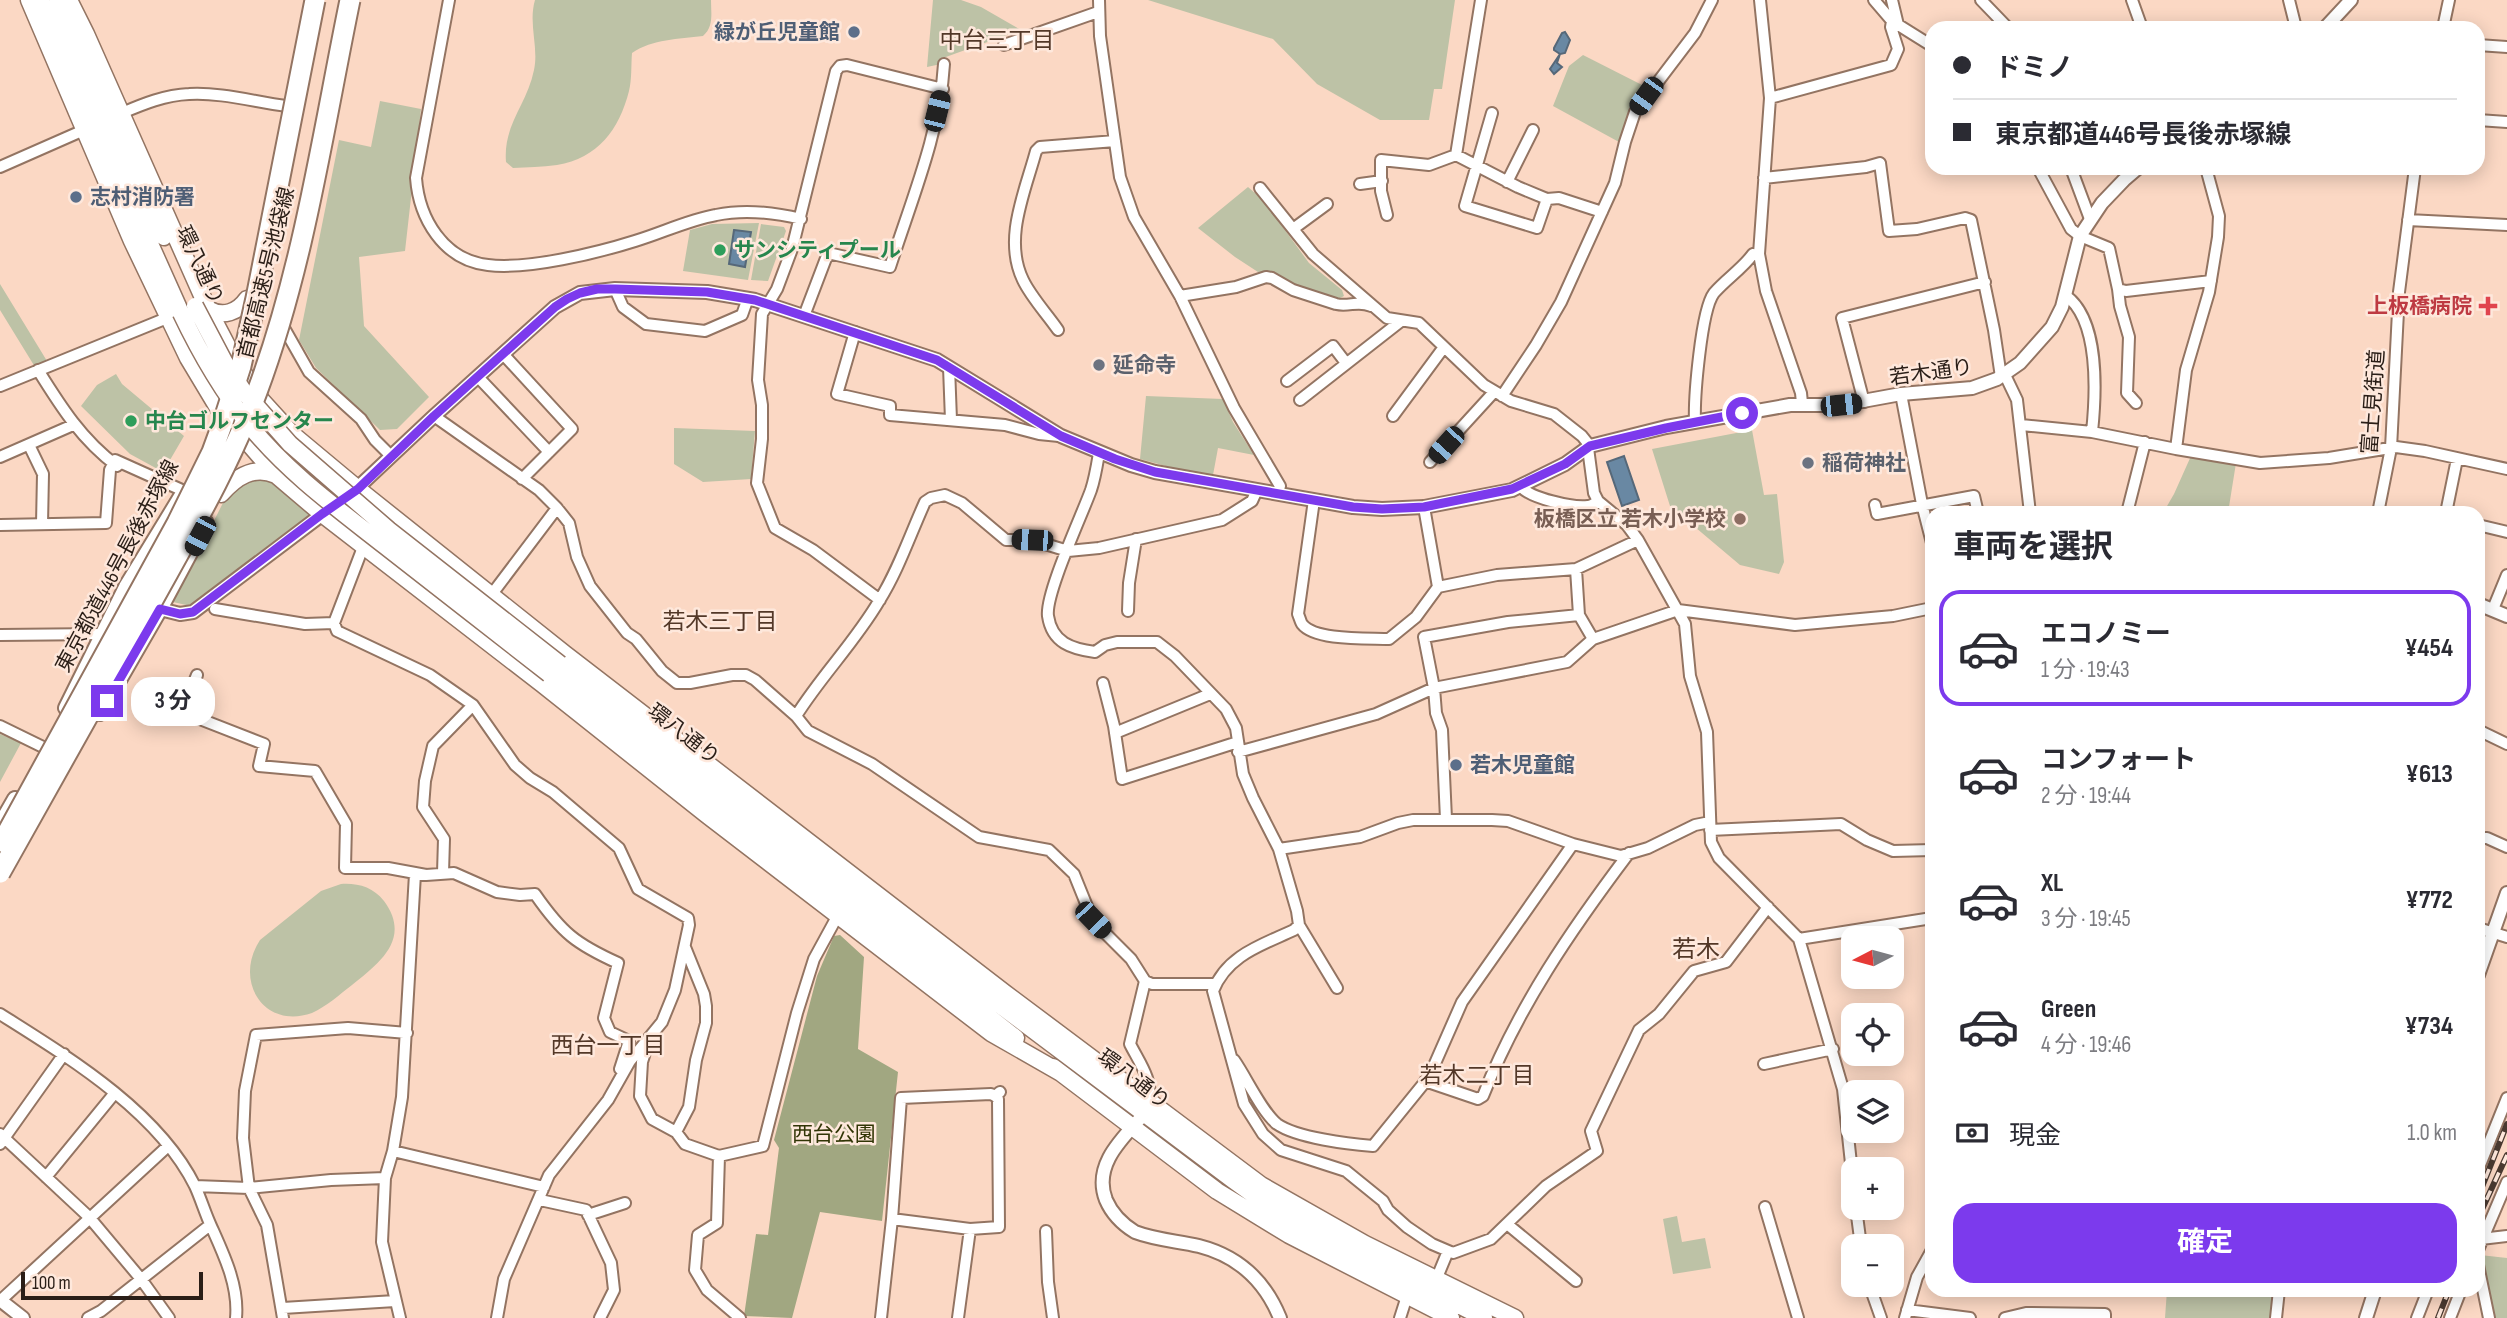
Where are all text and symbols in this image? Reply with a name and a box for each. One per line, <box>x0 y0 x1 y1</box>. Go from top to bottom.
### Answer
place label: 緑が丘児童館 <box>714 20 840 45</box>
marker: 緑が丘児童館 <box>846 24 862 40</box>
district label: 中台三丁目 <box>940 27 1055 55</box>
text: ドミノ <box>1995 53 2073 84</box>
car <box>1626 73 1667 119</box>
car <box>922 88 953 134</box>
text: 東京都道446号長後赤塚線 <box>1995 120 2292 151</box>
place label: 志村消防署 <box>90 185 195 210</box>
street label: 首都高速5号池袋線 <box>233 185 300 362</box>
marker: 志村消防署 <box>68 189 84 205</box>
street label: 環八通り <box>170 222 229 309</box>
place label: サンシティプール <box>734 238 901 263</box>
marker: サンシティプール <box>712 242 728 258</box>
place label: 上板橋病院 <box>2367 294 2472 319</box>
marker: 上板橋病院 <box>2478 296 2498 316</box>
street label: 富士見街道 <box>2357 349 2390 455</box>
place label: 延命寺 <box>1113 353 1176 378</box>
street label: 若木通り <box>1888 354 1974 391</box>
marker: 延命寺 <box>1091 357 1107 373</box>
car <box>1820 392 1863 418</box>
route start <box>1726 397 1758 429</box>
place label: 中台ゴルフセンター <box>145 409 334 434</box>
marker: 中台ゴルフセンター <box>123 413 139 429</box>
car <box>1425 422 1468 468</box>
place label: 稲荷神社 <box>1822 451 1906 476</box>
marker: 稲荷神社 <box>1800 455 1816 471</box>
street label: 東京都道446号長後赤塚線 <box>51 456 184 677</box>
place label: 板橋区立 若木小学校 <box>1534 507 1726 532</box>
marker: 板橋区立 若木小学校 <box>1732 511 1748 527</box>
car <box>181 513 220 559</box>
text: 車両を選択 <box>1953 528 2113 567</box>
car <box>1011 529 1054 551</box>
district label: 若木三丁目 <box>663 608 778 636</box>
icon: car <box>1957 617 2020 680</box>
text: エコノミー <box>2041 619 2171 650</box>
text: ¥454 <box>2404 633 2453 664</box>
text: 1 分 · 19:43 <box>2041 656 2130 684</box>
callout: 3 分 <box>132 676 216 726</box>
route end <box>91 685 123 717</box>
text: 3 分 <box>155 687 191 715</box>
street label: 環八通り <box>643 699 724 770</box>
icon: car <box>1957 743 2020 806</box>
text: コンフォート <box>2041 745 2196 776</box>
place label: 若木児童館 <box>1470 753 1575 778</box>
marker: 若木児童館 <box>1448 757 1464 773</box>
text: ¥613 <box>2406 759 2453 790</box>
text: 2 分 · 19:44 <box>2041 782 2131 810</box>
text: XL <box>2041 868 2063 899</box>
icon: car <box>1957 869 2020 932</box>
text: ¥772 <box>2405 885 2453 916</box>
car <box>1071 898 1116 942</box>
text: 3 分 · 19:45 <box>2041 905 2131 933</box>
north arrow <box>1841 926 1904 989</box>
map controls <box>1841 926 1904 1297</box>
district label: 若木 <box>1672 935 1720 964</box>
text: Green <box>2041 994 2096 1025</box>
icon: car <box>1957 995 2020 1058</box>
button: locate <box>1841 1003 1904 1066</box>
text: ¥734 <box>2404 1011 2453 1042</box>
text: 4 分 · 19:46 <box>2041 1031 2131 1059</box>
district label: 西台一丁目 <box>551 1032 666 1060</box>
street label: 環八通り <box>1093 1044 1175 1115</box>
district label: 若木二丁目 <box>1420 1062 1535 1090</box>
button: layers <box>1841 1080 1904 1143</box>
icon: cash <box>1953 1114 1991 1152</box>
text: 1.0 km <box>2407 1119 2457 1147</box>
text: 現金 <box>2009 1121 2061 1152</box>
park label: 西台公園 <box>792 1122 876 1147</box>
button: + <box>1841 1157 1904 1220</box>
button: 確定 <box>1953 1203 2457 1283</box>
button: − <box>1841 1234 1904 1297</box>
scale bar <box>21 1269 203 1301</box>
text: 100 m <box>32 1272 71 1295</box>

